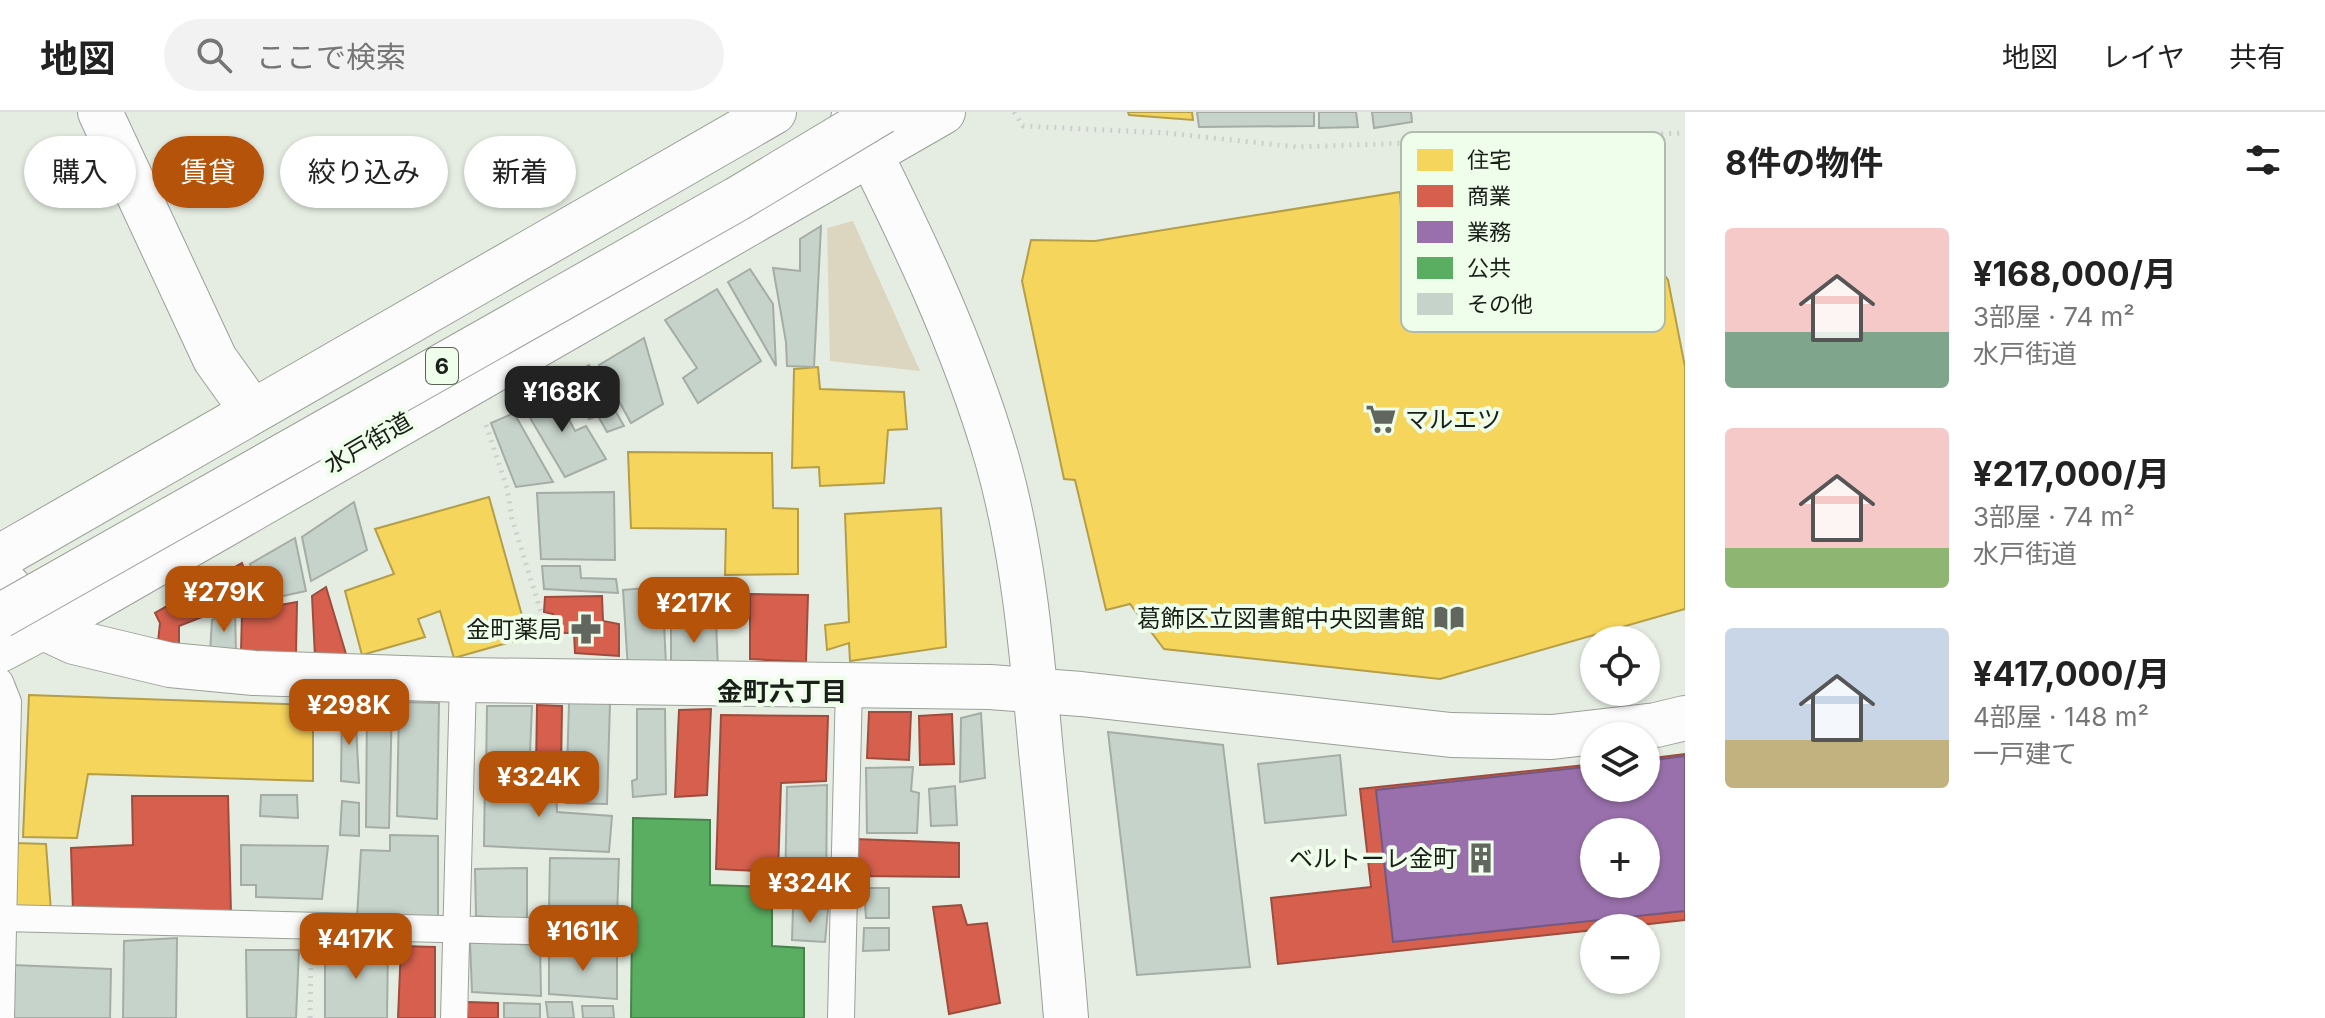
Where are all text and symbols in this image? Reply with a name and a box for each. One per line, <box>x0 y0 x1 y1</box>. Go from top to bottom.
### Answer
search box <box>164 19 724 91</box>
icon: search <box>192 33 236 77</box>
text: 地図 <box>40 35 116 81</box>
text: ここで検索 <box>256 39 406 75</box>
text: 地図 <box>2002 40 2058 74</box>
text: レイヤ <box>2102 40 2185 74</box>
text: 共有 <box>2229 40 2285 74</box>
legend <box>1401 132 1665 332</box>
chip: 購入 <box>24 136 136 208</box>
chip: 賃貸 <box>152 136 264 208</box>
chip: 絞り込み <box>280 136 448 208</box>
chip: 新着 <box>464 136 576 208</box>
icon: filters <box>2241 138 2285 182</box>
text: 8件の物件 <box>1725 142 1883 183</box>
text: 住宅 <box>1467 147 1511 173</box>
text: 商業 <box>1467 183 1511 209</box>
text: 業務 <box>1467 219 1511 245</box>
text: ¥168,000/月 <box>1973 253 2177 294</box>
text: 公共 <box>1467 255 1511 281</box>
icon: home <box>1789 260 1885 356</box>
text: その他 <box>1467 291 1533 317</box>
text: 3部屋 · 74 m² <box>1973 301 2135 332</box>
text: 水戸街道 <box>1973 338 2077 369</box>
road number: 6 <box>426 348 458 384</box>
pin: ¥168K <box>506 366 618 434</box>
text: ¥168K <box>523 376 601 407</box>
supermarket icon: マルエツ <box>1364 402 1398 436</box>
place label: マルエツ <box>1405 405 1501 434</box>
street label: 水戸街道 <box>319 406 417 480</box>
text: ¥217,000/月 <box>1973 453 2170 494</box>
icon: home <box>1789 460 1885 556</box>
text: 3部屋 · 74 m² <box>1973 501 2135 532</box>
text: 水戸街道 <box>1973 538 2077 569</box>
pin: ¥279K <box>168 566 280 634</box>
text: ¥279K <box>183 576 265 607</box>
pin: ¥217K <box>638 577 750 645</box>
text: ¥217K <box>656 587 732 618</box>
library icon: 葛飾区立図書館中央図書館 <box>1432 601 1466 635</box>
place label: 葛飾区立図書館中央図書館 <box>1137 604 1425 633</box>
pharmacy icon: 金町薬局 <box>569 612 603 646</box>
place label: 金町薬局 <box>466 615 562 644</box>
map controls <box>1580 626 1660 994</box>
button: locate <box>1580 626 1660 706</box>
text: ¥417,000/月 <box>1973 653 2171 694</box>
icon: home <box>1789 660 1885 756</box>
district label: 金町六丁目 <box>717 676 847 707</box>
pin: ¥298K <box>293 679 405 747</box>
text: ¥298K <box>307 689 391 720</box>
text: 4部屋 · 148 m² <box>1973 701 2149 732</box>
button: layers <box>1580 722 1660 802</box>
text: 一戸建て <box>1973 738 2077 769</box>
pin: ¥324K <box>483 751 595 819</box>
text: ¥324K <box>497 761 581 792</box>
button: + <box>1580 818 1660 898</box>
building icon: ベルトーレ金町 <box>1464 841 1498 875</box>
place label: ベルトーレ金町 <box>1289 844 1457 873</box>
pin: ¥324K <box>754 857 866 925</box>
text: ¥324K <box>768 867 852 898</box>
pin: ¥161K <box>527 905 639 973</box>
pin: ¥417K <box>300 913 412 981</box>
button: − <box>1580 914 1660 994</box>
text: ¥161K <box>547 915 619 946</box>
text: ¥417K <box>318 923 394 954</box>

